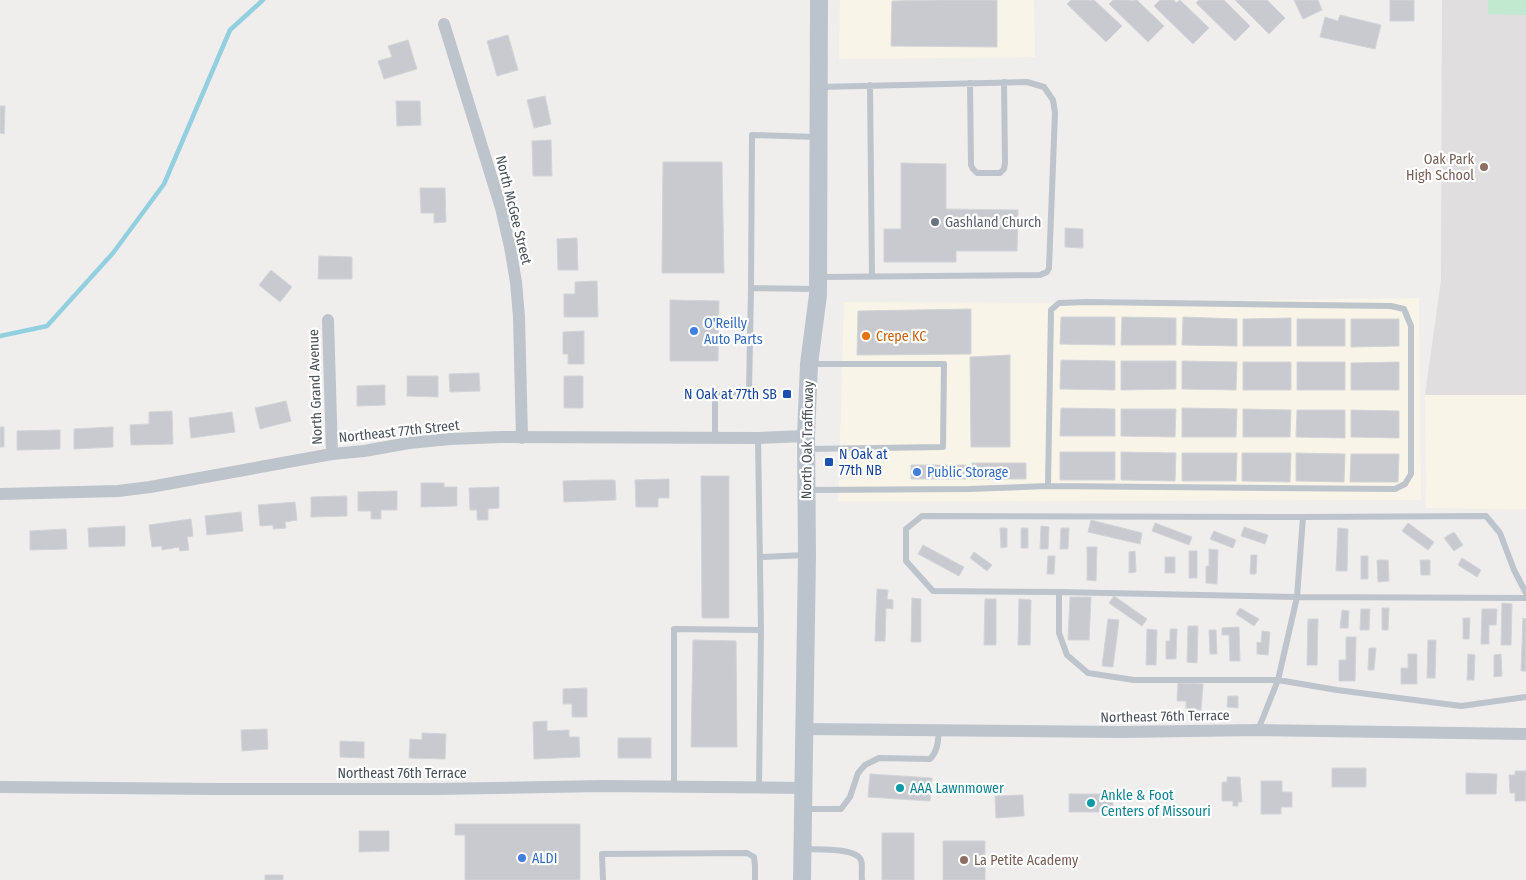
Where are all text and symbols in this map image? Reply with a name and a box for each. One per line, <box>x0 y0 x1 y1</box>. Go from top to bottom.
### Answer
place label: Oak Park High School <box>1406 151 1474 184</box>
street label: North McGee Street <box>492 154 535 267</box>
marker: Oak Park High School <box>1478 161 1490 173</box>
place label: Gashland Church <box>945 214 1041 231</box>
marker: Gashland Church <box>929 216 941 228</box>
place label: O'Reilly Auto Parts <box>704 315 763 348</box>
marker: O'Reilly Auto Parts <box>688 325 700 337</box>
place label: Crepe KC <box>876 328 926 345</box>
street label: North Grand Avenue <box>305 329 326 445</box>
marker: Crepe KC <box>860 330 872 342</box>
street label: North Oak Trafficway <box>798 380 817 499</box>
place label: N Oak at 77th SB <box>684 386 777 403</box>
marker: N Oak at 77th SB <box>781 388 793 400</box>
street label: Northeast 77th Street <box>338 417 461 446</box>
place label: N Oak at 77th NB <box>839 446 888 479</box>
marker: N Oak at 77th NB <box>823 456 835 468</box>
place label: Public Storage <box>927 464 1008 481</box>
marker: Public Storage <box>911 466 923 478</box>
street label: Northeast 76th Terrace <box>1100 707 1230 726</box>
street label: Northeast 76th Terrace <box>337 765 467 782</box>
place label: AAA Lawnmower <box>910 780 1004 797</box>
marker: AAA Lawnmower <box>894 782 906 794</box>
place label: Ankle & Foot Centers of Missouri <box>1101 787 1211 820</box>
marker: Ankle & Foot Centers of Missouri <box>1085 797 1097 809</box>
place label: ALDI <box>532 850 557 867</box>
marker: ALDI <box>516 852 528 864</box>
place label: La Petite Academy <box>974 852 1079 869</box>
marker: La Petite Academy <box>958 854 970 866</box>

